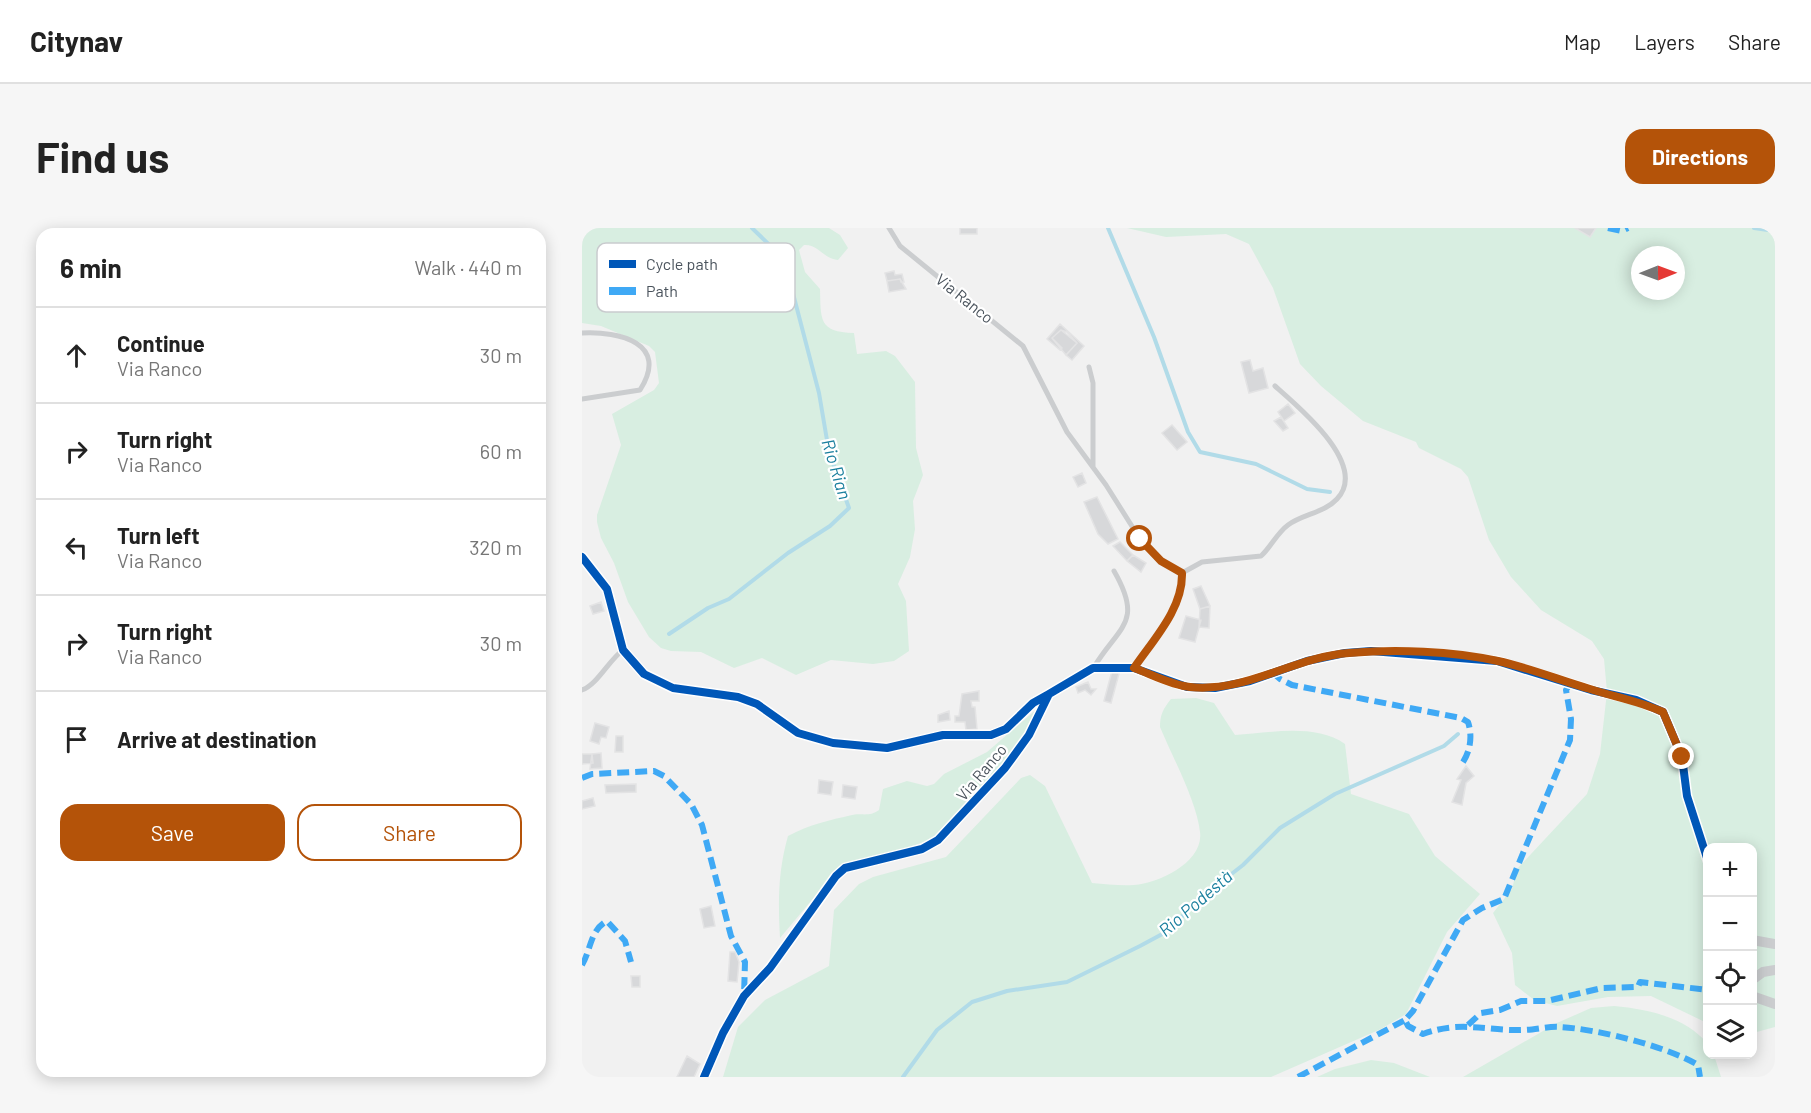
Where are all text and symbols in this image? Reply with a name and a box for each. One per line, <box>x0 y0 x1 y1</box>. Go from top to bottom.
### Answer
text: Citynav <box>30 24 123 58</box>
text: Map <box>1564 29 1601 54</box>
text: Layers <box>1634 29 1695 54</box>
text: Share <box>1728 29 1781 54</box>
button: Directions <box>1625 129 1775 184</box>
text: Find us <box>36 131 169 181</box>
legend <box>597 243 795 312</box>
north arrow <box>1631 246 1685 300</box>
text: 6 min <box>60 252 122 283</box>
text: Cycle path <box>646 254 718 273</box>
text: Walk · 440 m <box>414 255 522 279</box>
street label: Via Ranco <box>932 269 998 327</box>
text: Path <box>646 281 678 300</box>
text: Continue <box>117 330 205 356</box>
icon: ahead <box>60 339 93 372</box>
text: 30 m <box>480 343 522 367</box>
text: Via Ranco <box>117 356 202 380</box>
text: Turn right <box>117 426 212 452</box>
icon: right <box>60 435 93 468</box>
water label: Rio Rian <box>817 436 857 502</box>
text: 60 m <box>480 439 522 463</box>
text: Via Ranco <box>117 452 202 476</box>
text: Turn left <box>117 522 200 548</box>
route start <box>1126 525 1152 551</box>
icon: left <box>60 531 93 564</box>
text: 320 m <box>469 535 522 559</box>
text: Via Ranco <box>117 548 202 572</box>
text: Turn right <box>117 618 212 644</box>
icon: right <box>60 627 93 660</box>
text: 30 m <box>480 631 522 655</box>
text: Via Ranco <box>117 644 202 668</box>
icon: arrive <box>60 723 93 756</box>
text: Arrive at destination <box>117 726 316 752</box>
street label: Via Ranco <box>952 740 1010 804</box>
route end <box>1668 743 1694 769</box>
button: Save <box>60 804 285 861</box>
button: Share <box>297 804 522 861</box>
map controls <box>1703 843 1757 1059</box>
button: + <box>1703 843 1757 897</box>
water label: Rio Podestà <box>1154 865 1236 941</box>
button: − <box>1703 897 1757 951</box>
button: locate <box>1703 951 1757 1005</box>
button: layers <box>1703 1005 1757 1059</box>

